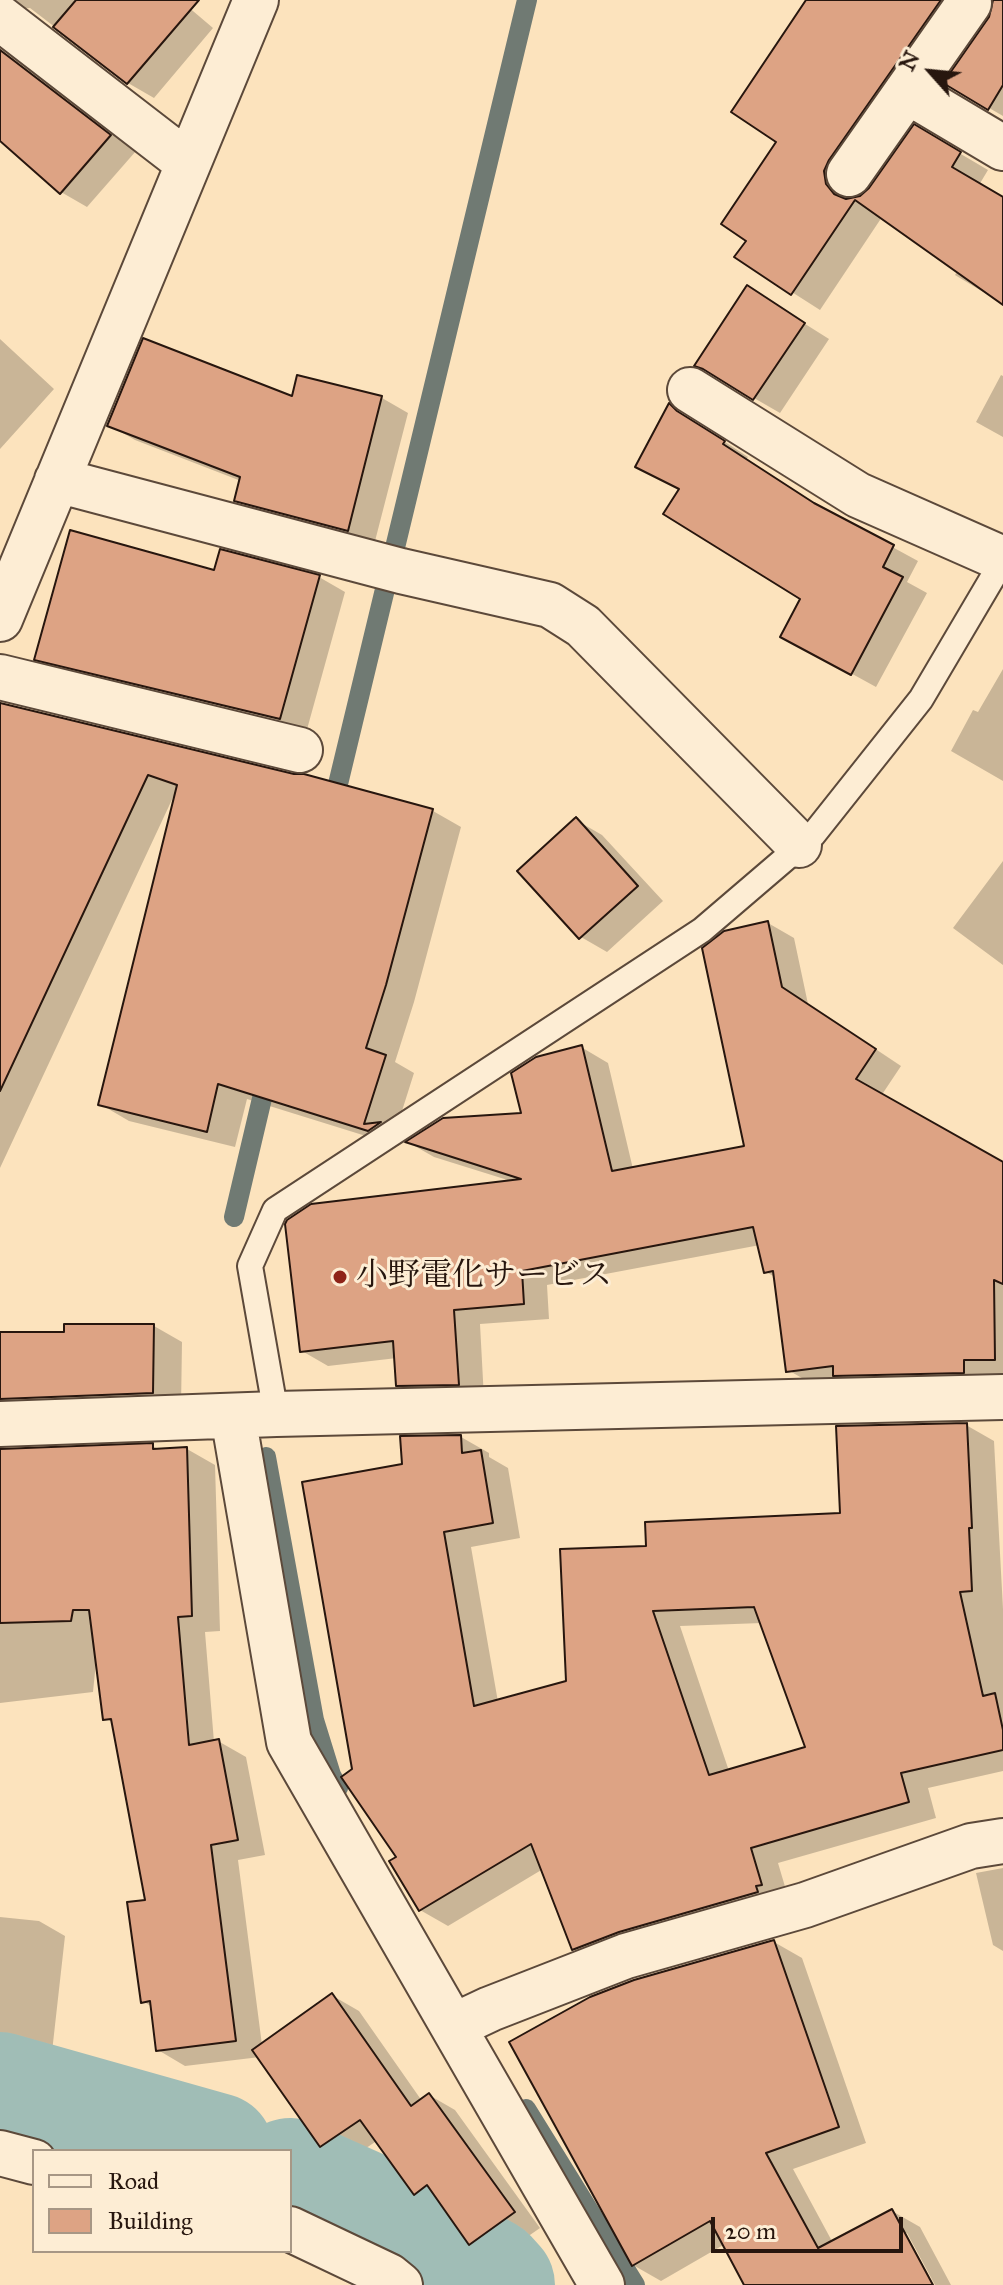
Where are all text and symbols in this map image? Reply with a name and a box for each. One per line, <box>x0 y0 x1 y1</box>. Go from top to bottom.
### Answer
north arrow <box>891 32 971 112</box>
text: N <box>893 46 925 75</box>
place label: 小野電化サービス <box>356 1258 612 1296</box>
marker: 小野電化サービス <box>331 1268 349 1286</box>
legend <box>32 2149 292 2253</box>
text: Road <box>108 2166 159 2196</box>
scale bar <box>715 2201 907 2251</box>
text: Building <box>108 2206 193 2236</box>
text: 20 m <box>725 2216 776 2246</box>

